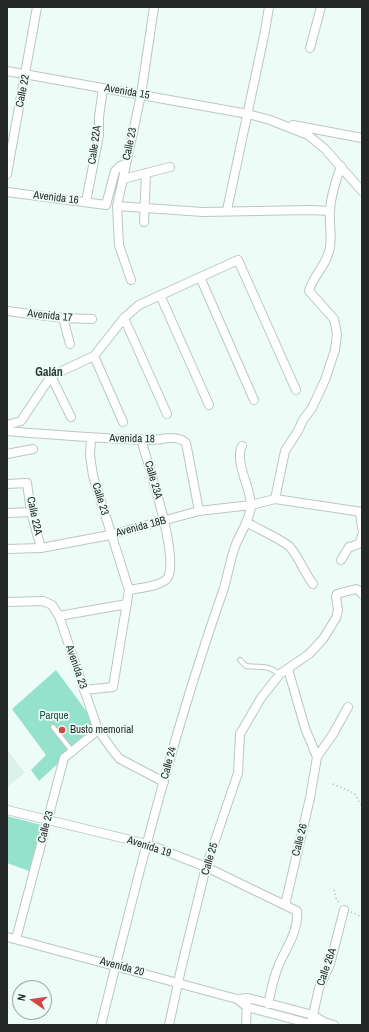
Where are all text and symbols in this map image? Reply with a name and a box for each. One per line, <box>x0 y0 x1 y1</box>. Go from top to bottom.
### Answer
street label: Calle 22 <box>13 74 33 108</box>
street label: Avenida 15 <box>103 82 151 102</box>
street label: Calle 22A <box>86 125 104 165</box>
street label: Calle 23 <box>120 126 140 162</box>
street label: Avenida 16 <box>33 189 79 207</box>
street label: Avenida 17 <box>27 307 73 325</box>
district label: Galán <box>35 366 63 380</box>
street label: Avenida 18 <box>109 432 155 446</box>
street label: Calle 23A <box>141 459 165 501</box>
street label: Calle 23 <box>89 481 111 517</box>
street label: Calle 22A <box>23 496 45 536</box>
street label: Avenida 18B <box>114 514 168 540</box>
street label: Avenida 23 <box>62 643 90 691</box>
park label: Parque <box>39 709 69 723</box>
place label: Busto memorial <box>70 723 133 737</box>
marker: Busto memorial <box>57 725 67 735</box>
street label: Calle 24 <box>158 745 180 781</box>
street label: Calle 23 <box>35 809 57 845</box>
street label: Calle 26 <box>290 822 310 858</box>
street label: Avenida 19 <box>125 834 173 860</box>
street label: Calle 25 <box>199 841 221 877</box>
street label: Calle 26A <box>314 946 340 988</box>
street label: Avenida 20 <box>98 955 146 979</box>
north arrow <box>12 980 52 1020</box>
text: N <box>14 993 29 1002</box>

